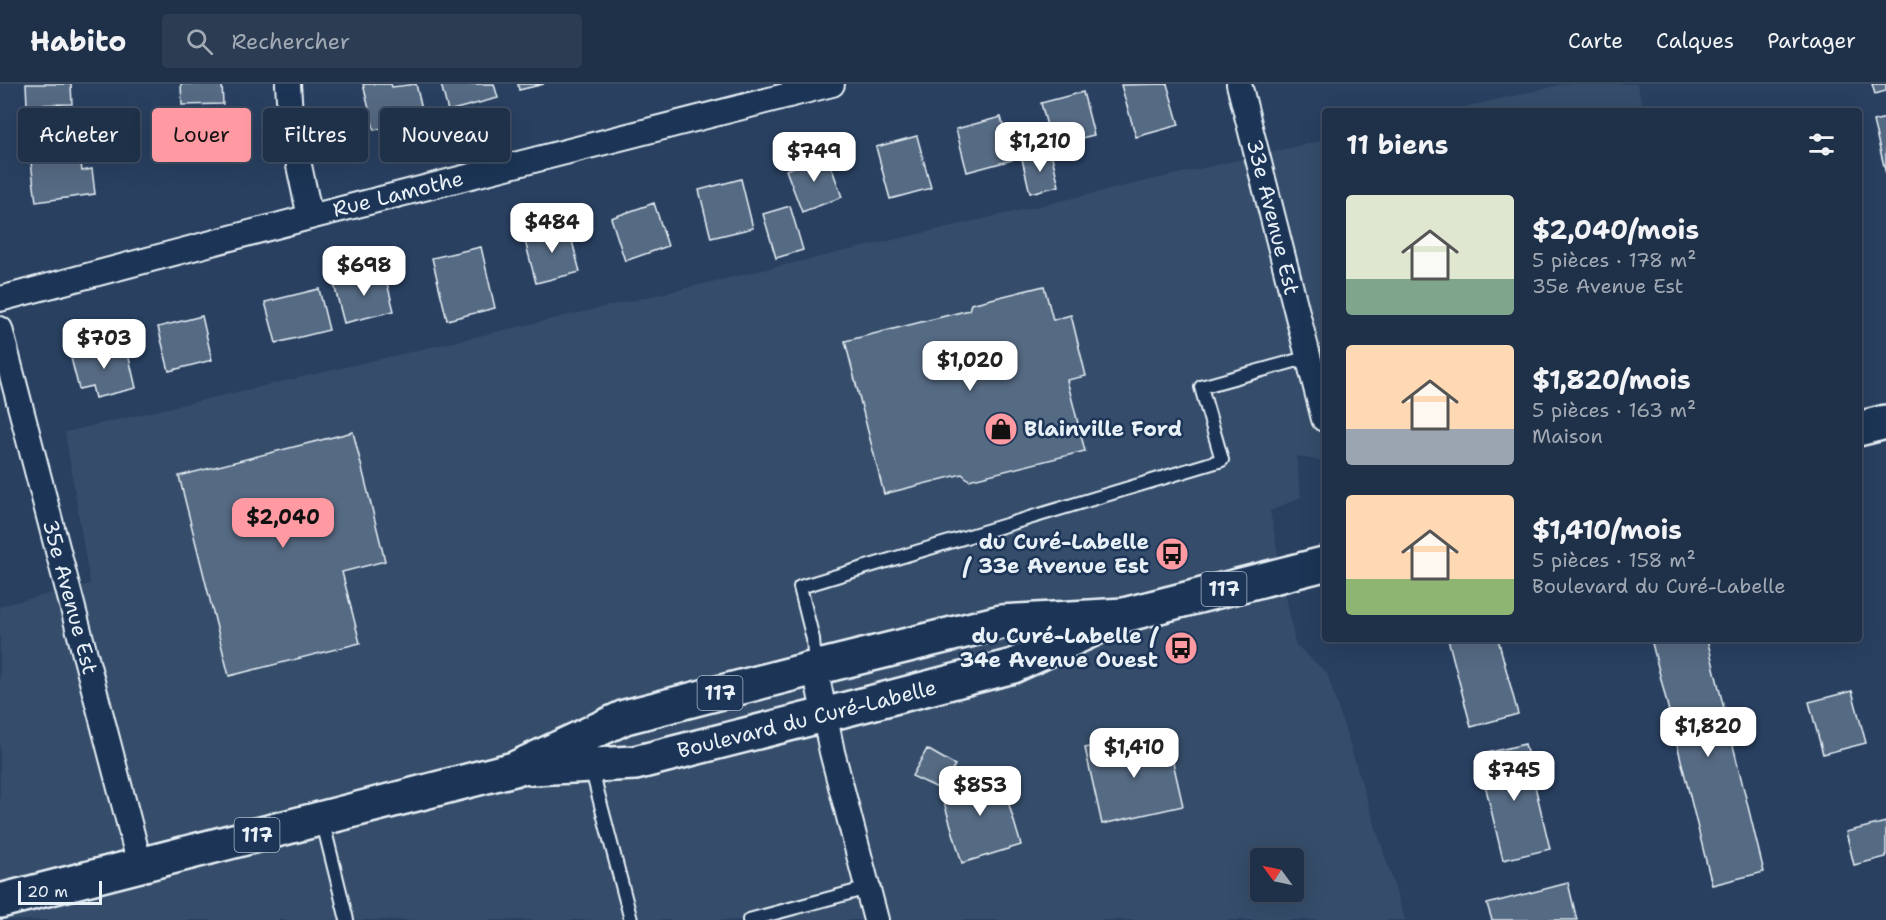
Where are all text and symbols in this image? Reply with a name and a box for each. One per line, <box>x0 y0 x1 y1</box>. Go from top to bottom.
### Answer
search box <box>162 14 582 68</box>
text: Habito <box>30 22 126 60</box>
icon: search <box>183 25 216 58</box>
text: Rechercher <box>231 27 350 56</box>
text: Carte <box>1568 27 1623 55</box>
text: Calques <box>1656 27 1734 55</box>
text: Partager <box>1767 27 1856 55</box>
chip: Acheter <box>18 108 140 162</box>
chip: Louer <box>152 108 251 162</box>
chip: Filtres <box>263 108 368 162</box>
chip: Nouveau <box>380 108 510 162</box>
pin: $1,210 <box>991 122 1089 173</box>
text: 11 biens <box>1346 127 1449 162</box>
text: $1,210 <box>1009 128 1071 154</box>
icon: filters <box>1805 128 1838 161</box>
pin: $749 <box>778 132 850 183</box>
street label: 33e Avenue Est <box>1240 136 1306 298</box>
text: $749 <box>787 138 841 164</box>
street label: Rue Lamothe <box>330 164 466 224</box>
pin: $484 <box>516 203 588 254</box>
text: $484 <box>524 209 580 235</box>
text: $2,040/mois <box>1532 212 1699 247</box>
icon: home <box>1394 219 1466 291</box>
pin: $698 <box>328 246 400 297</box>
text: 5 pièces · 178 m² <box>1532 247 1696 273</box>
text: $698 <box>337 252 391 278</box>
text: 35e Avenue Est <box>1532 273 1684 299</box>
pin: $703 <box>68 319 140 370</box>
text: $703 <box>77 325 131 351</box>
pin: $1,020 <box>921 341 1019 392</box>
text: $1,020 <box>936 347 1004 373</box>
text: $1,820/mois <box>1532 362 1691 397</box>
icon: home <box>1394 369 1466 441</box>
text: 5 pièces · 163 m² <box>1532 397 1696 423</box>
shop icon: Blainville Ford <box>983 411 1019 447</box>
place label: Blainville Ford <box>1024 415 1182 443</box>
text: Maison <box>1532 423 1603 449</box>
pin: $2,040 <box>234 498 332 549</box>
text: $2,040 <box>246 504 320 530</box>
text: $1,410/mois <box>1532 512 1682 547</box>
street label: 35e Avenue Est <box>36 517 104 677</box>
icon: home <box>1394 519 1466 591</box>
place label: du Curé-Labelle / 33e Avenue Est <box>962 528 1149 580</box>
bus stop icon: du Curé-Labelle / 33e Avenue Est <box>1154 536 1190 572</box>
text: 5 pièces · 158 m² <box>1532 547 1696 573</box>
road number: 117 <box>1202 572 1246 606</box>
text: Boulevard du Curé-Labelle <box>1532 573 1786 599</box>
place label: du Curé-Labelle / 34e Avenue Ouest <box>959 622 1159 674</box>
bus stop icon: du Curé-Labelle / 34e Avenue Ouest <box>1163 630 1199 666</box>
street label: Boulevard du Curé-Labelle <box>674 673 940 765</box>
road number: 117 <box>698 676 742 710</box>
pin: $1,820 <box>1659 707 1757 758</box>
text: $1,820 <box>1674 713 1742 739</box>
pin: $1,410 <box>1085 728 1183 779</box>
text: $1,410 <box>1104 734 1164 760</box>
pin: $745 <box>1478 751 1550 802</box>
text: $745 <box>1487 757 1541 783</box>
pin: $853 <box>944 766 1016 817</box>
text: $853 <box>953 772 1007 798</box>
road number: 117 <box>234 818 280 852</box>
north arrow <box>1250 848 1304 902</box>
map controls <box>1250 848 1304 902</box>
scale bar <box>18 878 102 906</box>
text: 20 m <box>27 881 68 902</box>

